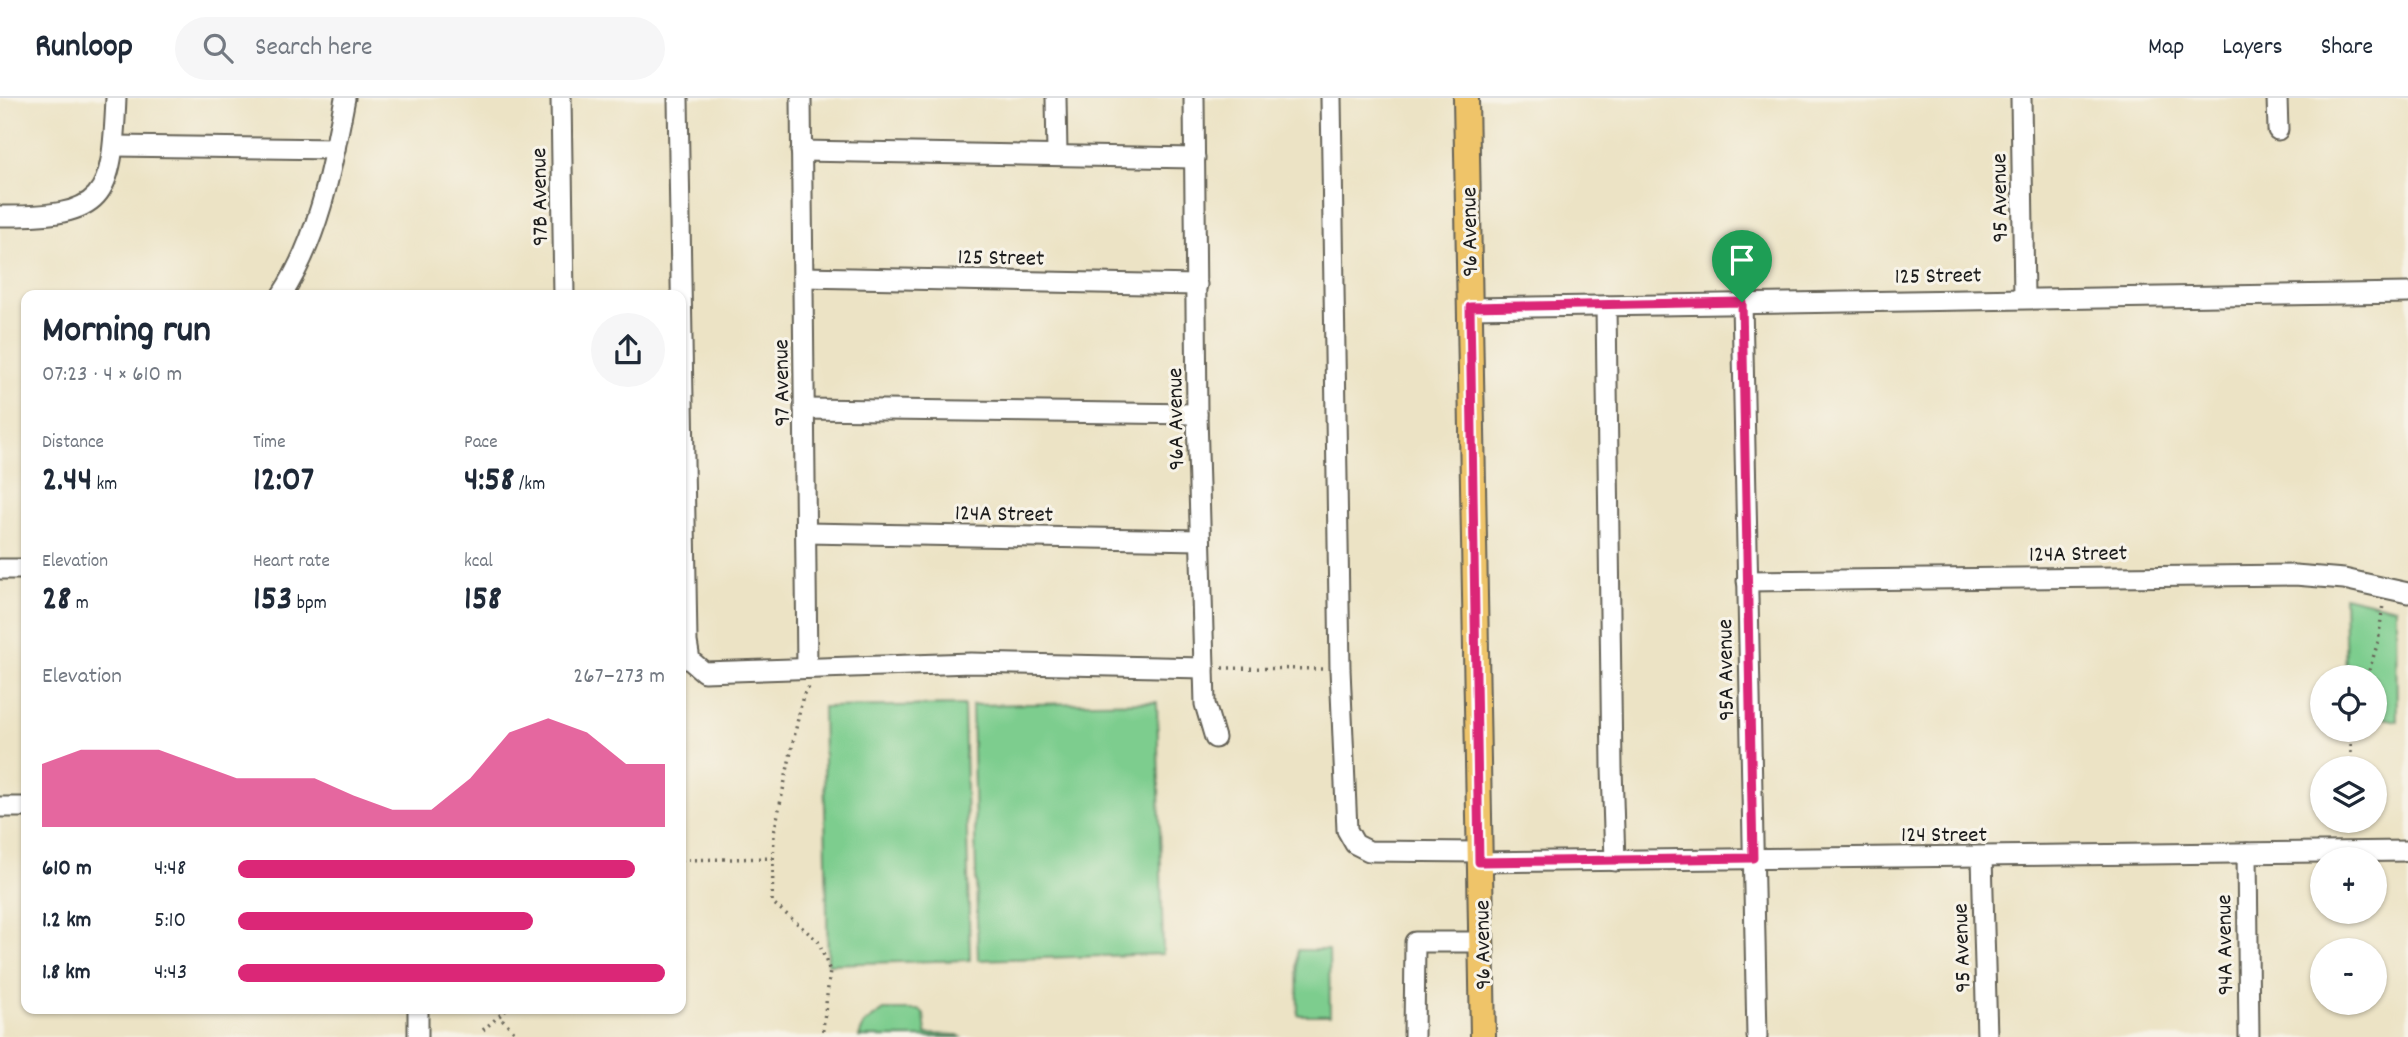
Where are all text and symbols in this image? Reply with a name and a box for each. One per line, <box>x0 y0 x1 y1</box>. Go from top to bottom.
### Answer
search box <box>175 17 665 80</box>
text: Runloop <box>35 25 133 72</box>
icon: search <box>199 29 237 67</box>
text: Search here <box>255 30 372 67</box>
text: Map <box>2148 31 2184 65</box>
text: Layers <box>2222 31 2283 65</box>
text: Share <box>2321 31 2373 65</box>
street label: 97B Avenue <box>524 147 559 246</box>
street label: 95 Avenue <box>1984 153 2019 243</box>
street label: 96 Avenue <box>1454 187 1489 277</box>
pin <box>1712 230 1772 302</box>
icon: arrive <box>1723 241 1761 279</box>
street label: 125 Street <box>957 242 1045 277</box>
street label: 125 Street <box>1894 260 1982 295</box>
text: Morning run <box>42 305 211 360</box>
button: share <box>591 313 665 387</box>
street label: 97 Avenue <box>766 339 801 427</box>
text: 07:23 · 4 × 610 m <box>42 359 182 392</box>
street label: 96A Avenue <box>1160 367 1195 471</box>
text: Distance <box>42 430 104 457</box>
text: Time <box>253 430 286 457</box>
text: Pace <box>464 430 498 457</box>
text: 2.44 <box>42 457 92 507</box>
text: 12:07 <box>253 457 314 507</box>
text: 4:58 <box>464 457 515 507</box>
text: km <box>92 472 117 499</box>
text: /km <box>515 472 545 499</box>
street label: 124A Street <box>954 498 1053 533</box>
street label: 124A Street <box>2029 538 2128 573</box>
text: Elevation <box>42 549 108 576</box>
text: Heart rate <box>253 549 330 576</box>
text: kcal <box>464 549 493 576</box>
text: 28 <box>42 576 71 626</box>
text: 153 <box>253 576 292 626</box>
text: 158 <box>464 576 502 626</box>
text: m <box>71 591 89 618</box>
text: bpm <box>292 591 327 618</box>
street label: 95A Avenue <box>1710 619 1745 721</box>
text: Elevation <box>42 661 122 694</box>
text: 267–273 m <box>573 661 665 694</box>
map controls <box>2310 665 2387 1015</box>
button: locate <box>2310 665 2387 742</box>
button: layers <box>2310 756 2387 833</box>
street label: 124 Street <box>1901 820 1987 853</box>
button: + <box>2310 847 2387 924</box>
text: 610 m <box>42 853 92 886</box>
text: 4:48 <box>154 853 186 886</box>
street label: 94A Avenue <box>2209 894 2244 996</box>
street label: 96 Avenue <box>1467 900 1502 990</box>
street label: 95 Avenue <box>1945 903 1982 993</box>
text: 1.2 km <box>42 905 91 938</box>
text: 5:10 <box>154 905 186 938</box>
button: − <box>2310 938 2387 1015</box>
text: 1.8 km <box>42 957 91 990</box>
text: 4:43 <box>154 957 187 990</box>

